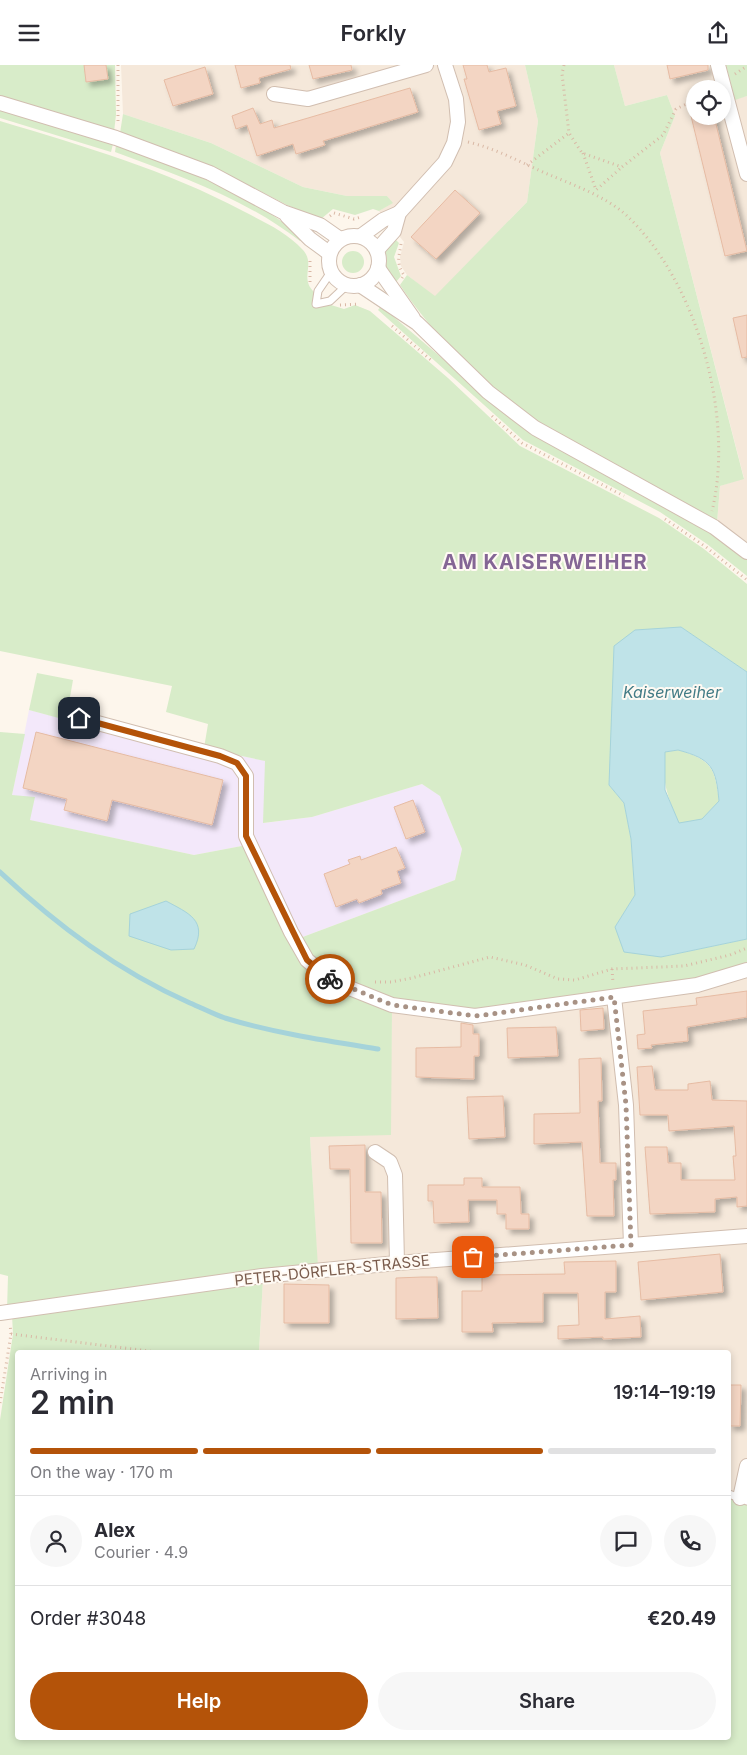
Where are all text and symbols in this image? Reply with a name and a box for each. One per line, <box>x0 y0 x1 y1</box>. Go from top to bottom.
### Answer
icon: menu <box>15 19 43 47</box>
icon: share <box>704 19 732 47</box>
text: Forkly <box>340 20 407 46</box>
map controls <box>686 80 731 125</box>
button: locate <box>686 80 731 125</box>
district label: AM KAISERWEIHER <box>442 550 648 574</box>
water label: Kaiserweiher <box>623 682 722 702</box>
pin <box>58 697 100 739</box>
icon: home <box>65 704 93 732</box>
courier <box>305 954 355 1004</box>
icon: bike <box>316 965 344 993</box>
pin <box>452 1236 494 1278</box>
icon: bag <box>459 1243 487 1271</box>
street label: PETER-DÖRFLER-STRASSE <box>233 1250 431 1290</box>
text: Arriving in <box>30 1364 107 1384</box>
text: 19:14–19:19 <box>613 1381 716 1404</box>
text: 2 min <box>30 1383 115 1422</box>
text: On the way · 170 m <box>30 1462 173 1482</box>
button: person <box>30 1515 82 1567</box>
button: chat <box>600 1515 652 1567</box>
button: phone <box>664 1515 716 1567</box>
text: Alex <box>94 1519 135 1542</box>
text: Courier · 4.9 <box>94 1542 188 1562</box>
text: Order #3048 <box>30 1607 146 1630</box>
text: €20.49 <box>647 1607 716 1630</box>
button: Help <box>30 1672 368 1730</box>
button: Share <box>378 1672 716 1730</box>

